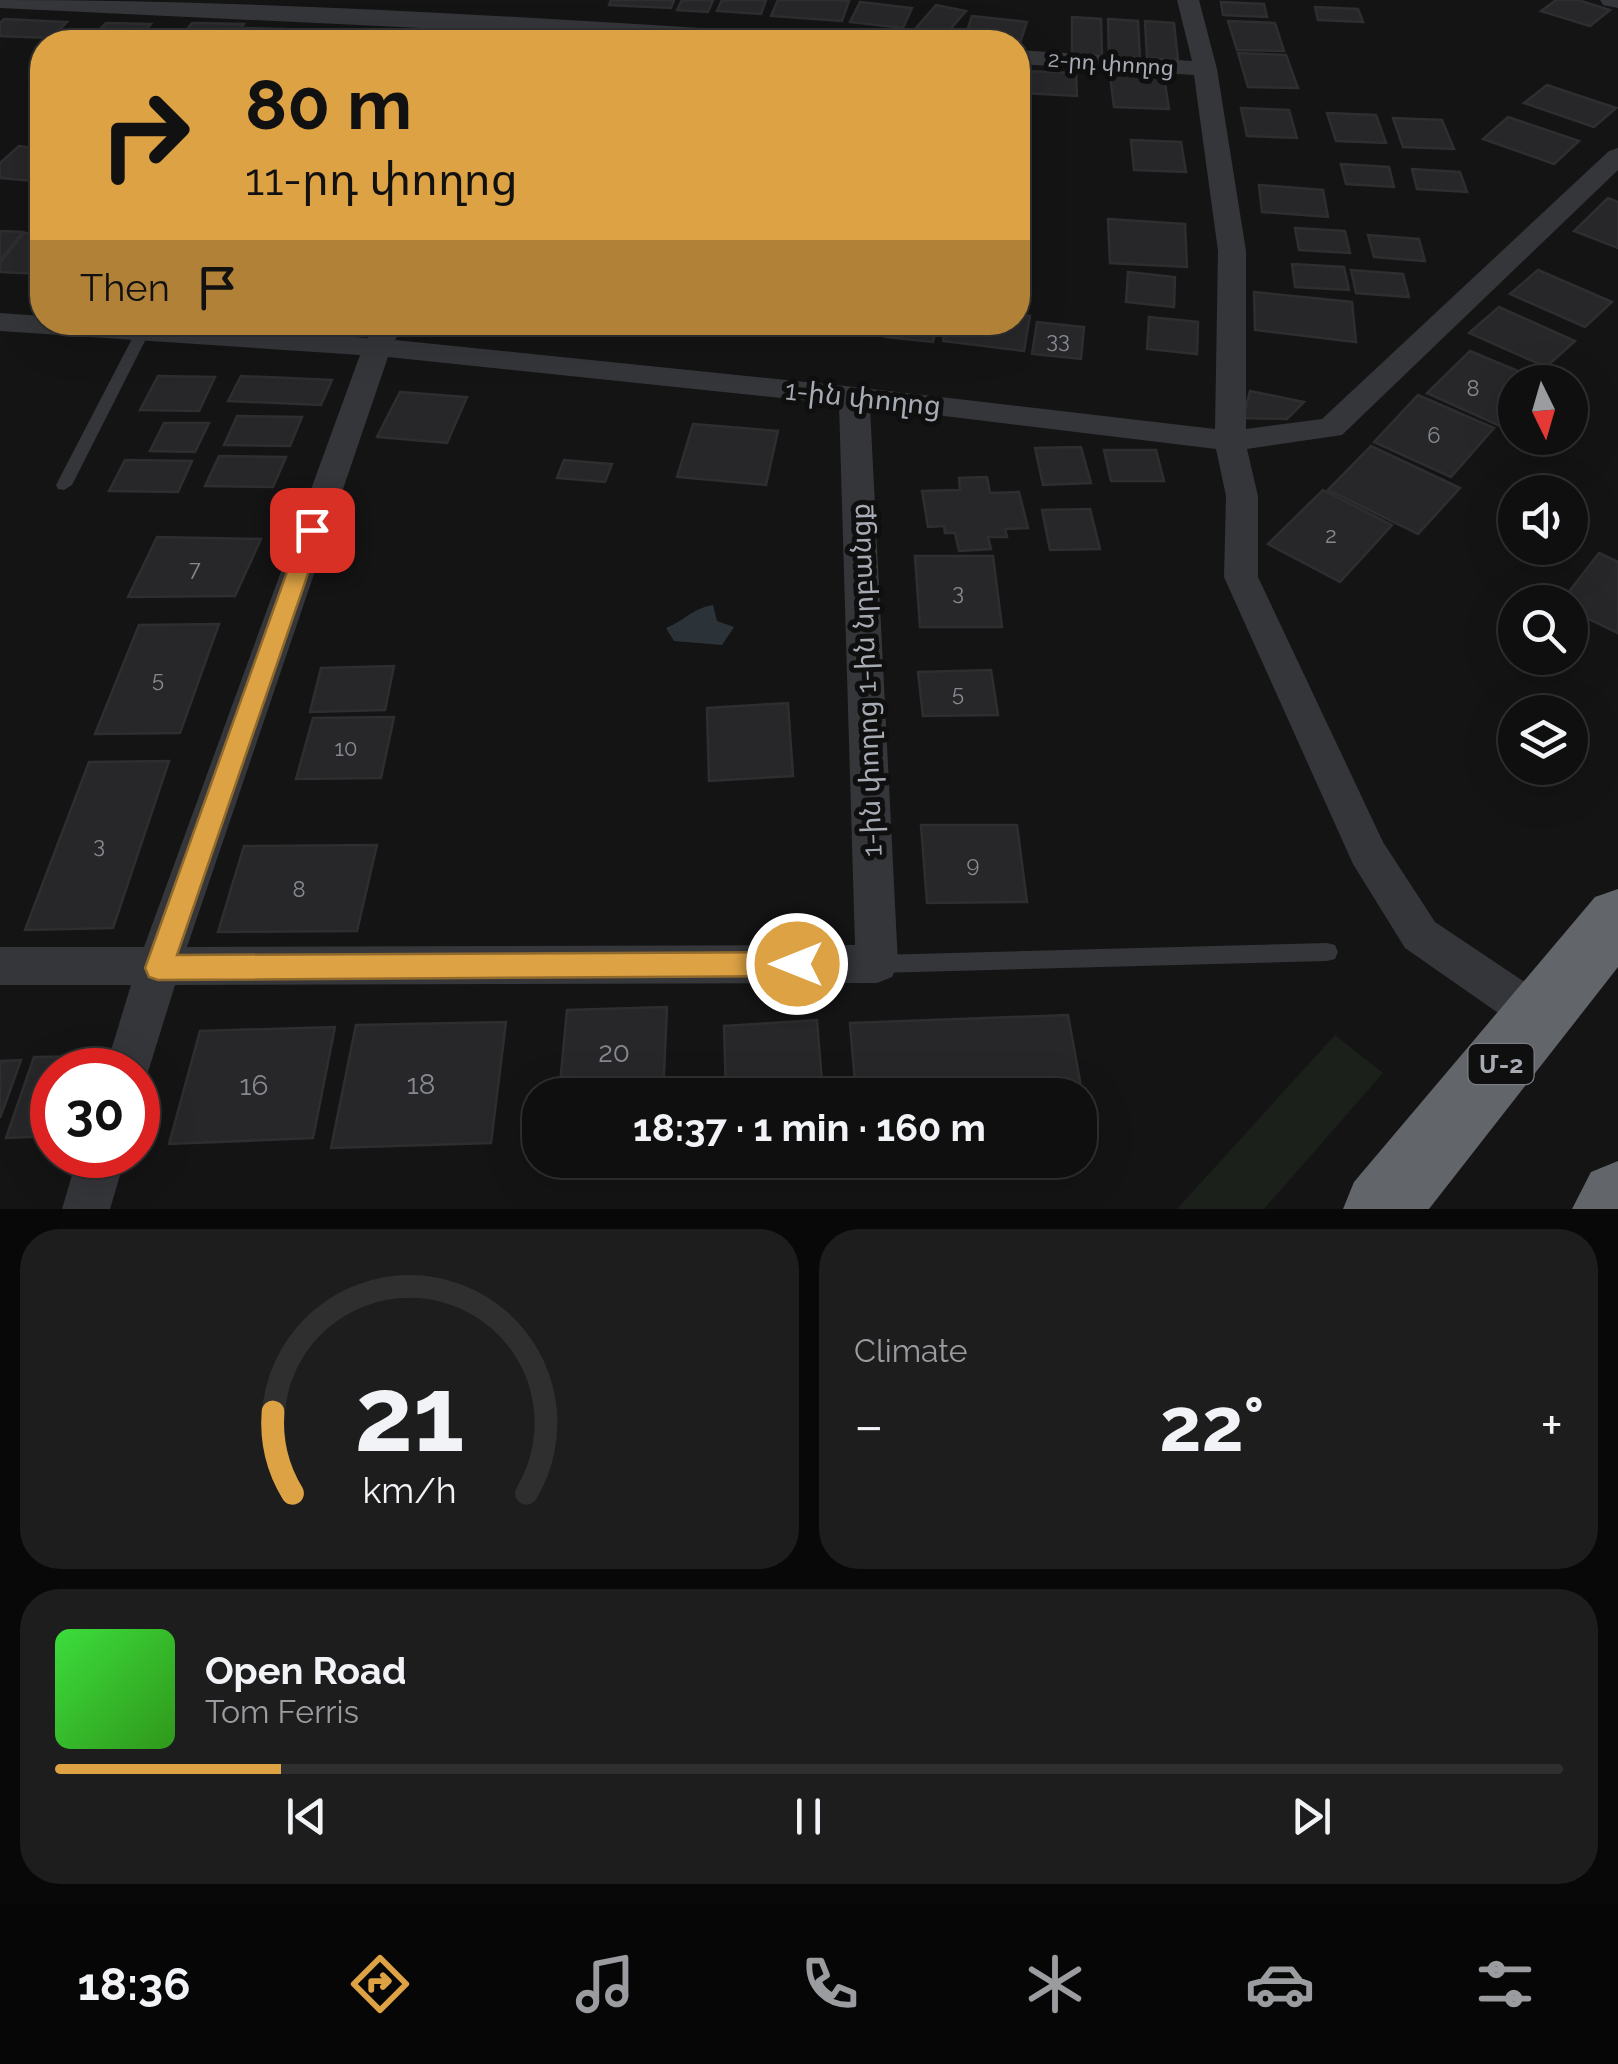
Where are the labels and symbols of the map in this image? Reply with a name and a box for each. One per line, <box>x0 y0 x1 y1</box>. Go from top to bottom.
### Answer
street label: 2-րդ փողոց <box>1047 46 1175 80</box>
house number: 33 <box>1046 327 1070 353</box>
north arrow <box>1498 365 1588 455</box>
street label: 1-ին փողոց <box>783 373 943 423</box>
house number: 8 <box>1466 375 1480 401</box>
house number: 6 <box>1427 422 1441 448</box>
pin <box>270 488 355 573</box>
street label: 1-ին փողոց 1-ին նրբանցք <box>843 503 889 857</box>
house number: 2 <box>1325 522 1337 548</box>
house number: 7 <box>189 555 201 581</box>
house number: 3 <box>952 579 964 605</box>
house number: 5 <box>152 666 164 692</box>
house number: 5 <box>952 680 964 706</box>
house number: 10 <box>335 735 357 761</box>
house number: 3 <box>93 832 105 858</box>
house number: 9 <box>967 851 979 877</box>
house number: 8 <box>292 876 306 902</box>
position arrow <box>745 912 849 1016</box>
house number: 20 <box>598 1036 630 1069</box>
road number: Մ-2 <box>1468 1044 1534 1084</box>
speed limit sign: 30 <box>30 1048 160 1178</box>
house number: 18 <box>407 1068 435 1101</box>
house number: 16 <box>240 1069 268 1102</box>

